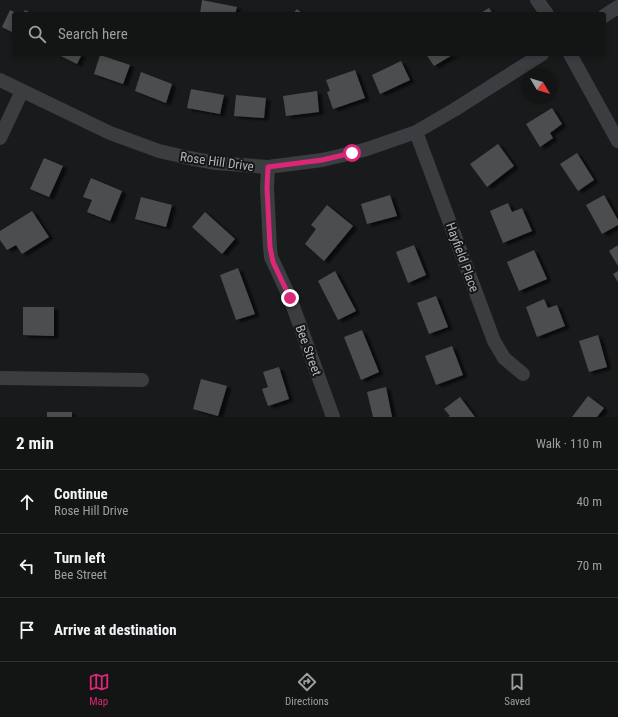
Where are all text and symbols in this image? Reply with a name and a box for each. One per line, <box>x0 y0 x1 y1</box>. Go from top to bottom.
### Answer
search box <box>12 12 606 56</box>
icon: search <box>26 23 48 45</box>
text: Search here <box>58 25 128 43</box>
north arrow <box>522 68 558 104</box>
route start <box>343 144 361 162</box>
street label: Rose Hill Drive <box>179 149 255 174</box>
street label: Hayfield Place <box>443 220 482 294</box>
route end <box>281 289 299 307</box>
street label: Bee Street <box>292 323 325 378</box>
text: 2 min <box>16 433 54 453</box>
text: Walk · 110 m <box>536 436 602 451</box>
text: Continue <box>54 485 108 503</box>
icon: ahead <box>16 491 38 513</box>
text: 40 m <box>576 494 602 509</box>
text: Rose Hill Drive <box>54 503 128 518</box>
text: Turn left <box>54 549 105 567</box>
icon: left <box>16 555 38 577</box>
text: 70 m <box>576 558 602 573</box>
text: Bee Street <box>54 567 107 582</box>
icon: arrive <box>16 619 38 641</box>
text: Arrive at destination <box>54 621 177 639</box>
tab: Map <box>88 671 110 708</box>
tab: Directions <box>285 671 329 708</box>
tab: Saved <box>504 671 530 708</box>

